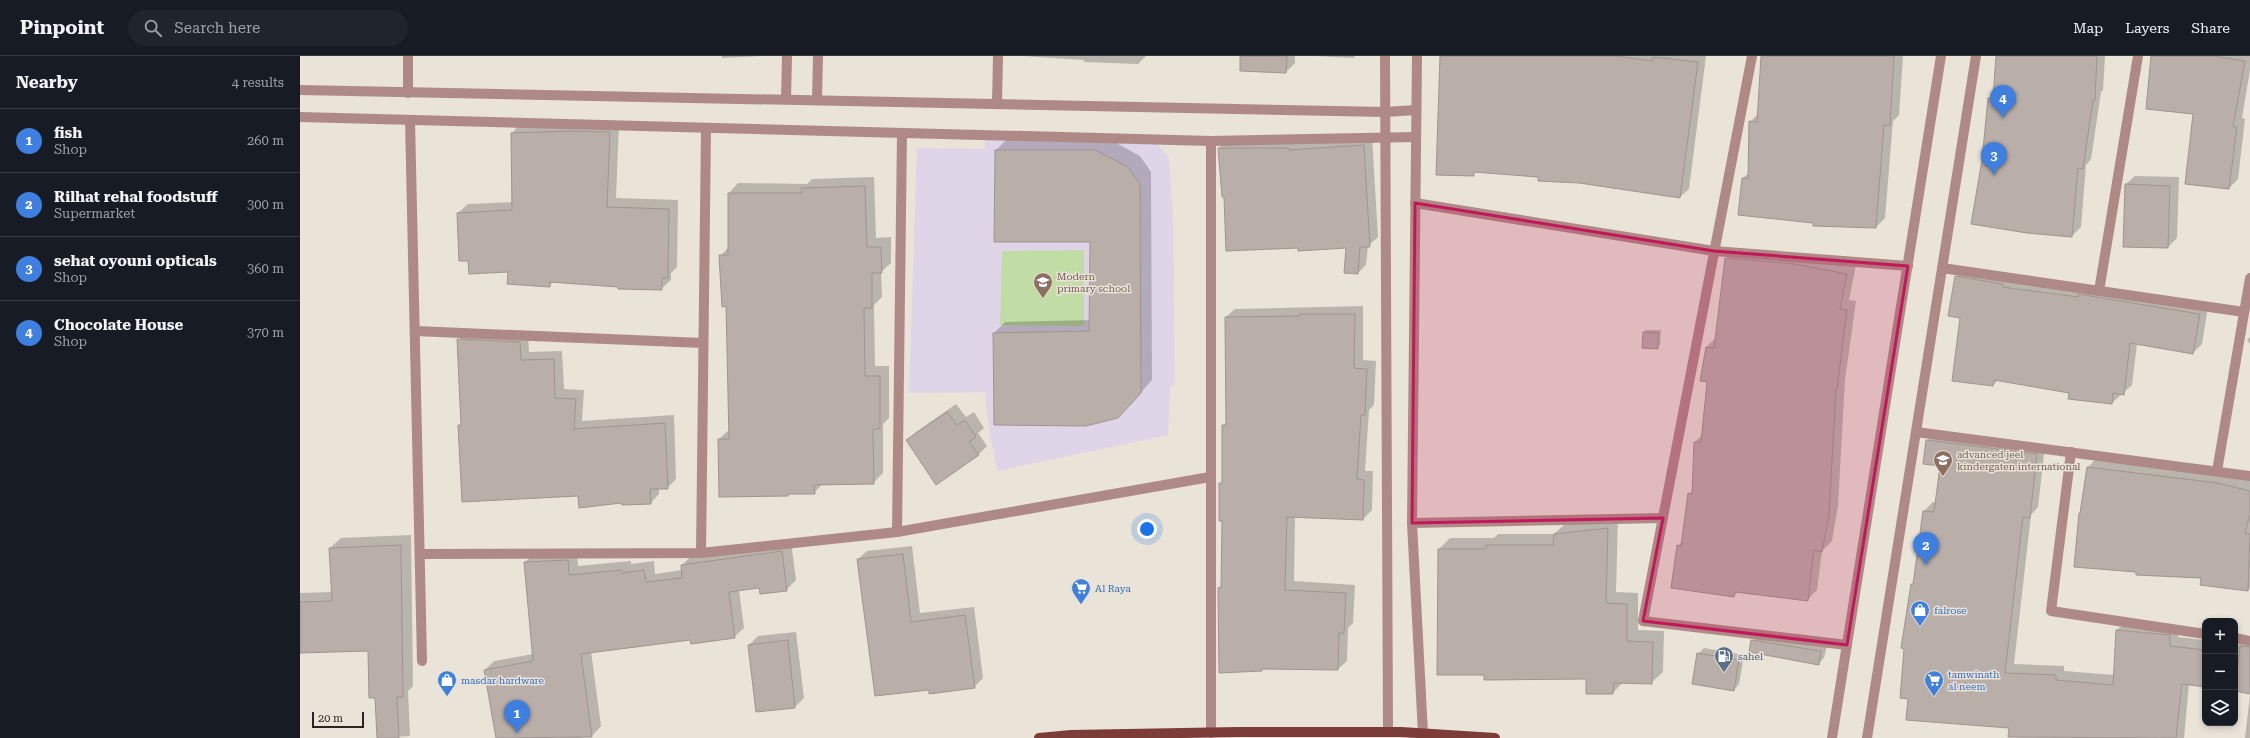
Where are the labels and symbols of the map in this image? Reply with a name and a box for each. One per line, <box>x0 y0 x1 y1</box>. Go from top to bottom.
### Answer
pin: 4 <box>1990 85 2016 118</box>
pin: 3 <box>1981 142 2007 175</box>
school or university icon: Modern primary school <box>1032 271 1054 299</box>
place label: Modern primary school <box>1057 271 1130 294</box>
school or university icon: advanced jeel kindergaten international <box>1932 449 1954 477</box>
place label: advanced jeel kindergaten international <box>1957 449 2080 472</box>
your location <box>1137 519 1157 539</box>
pin: 2 <box>1913 532 1939 565</box>
supermarket icon: Al Raya <box>1070 577 1092 605</box>
place label: Al Raya <box>1095 583 1131 594</box>
shop icon: falrose <box>1909 599 1931 627</box>
place label: falrose <box>1934 605 1967 616</box>
fuel station icon: sahel <box>1713 645 1735 673</box>
place label: sahel <box>1738 651 1763 662</box>
shop icon: masdar hardware <box>436 669 458 697</box>
supermarket icon: tamwinath al neem <box>1923 669 1945 697</box>
place label: tamwinath al neem <box>1948 669 2000 692</box>
place label: masdar hardware <box>461 675 545 686</box>
pin: 1 <box>504 700 530 733</box>
scale bar <box>312 710 364 729</box>

